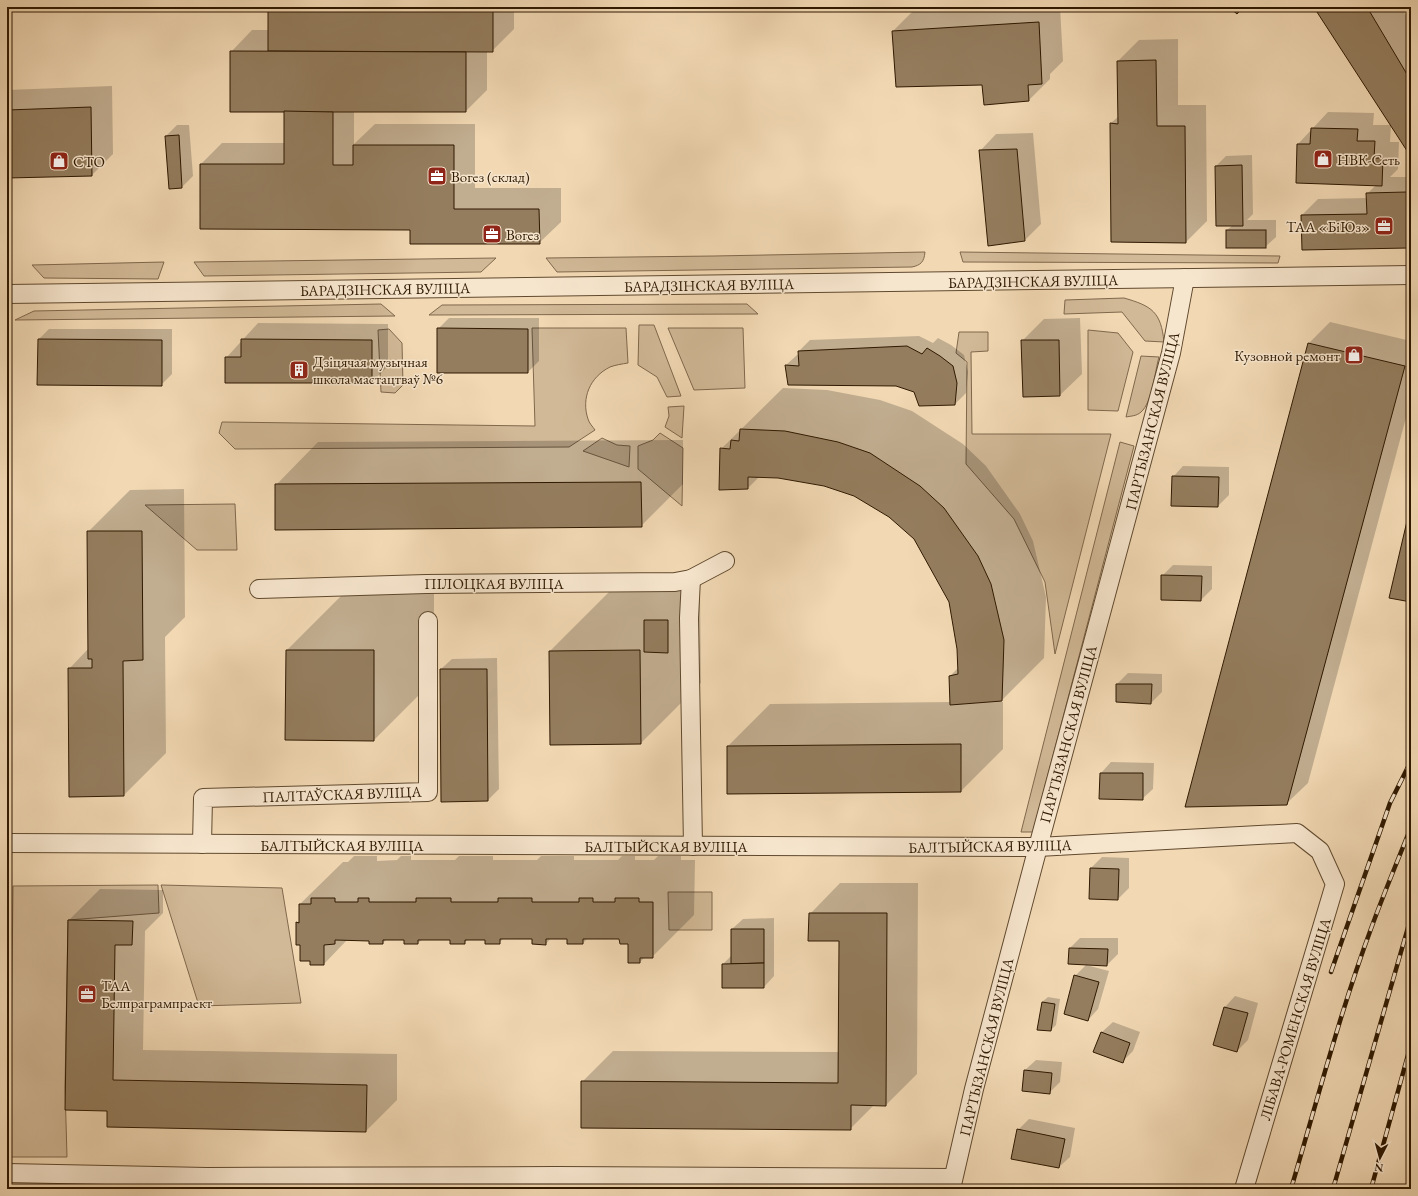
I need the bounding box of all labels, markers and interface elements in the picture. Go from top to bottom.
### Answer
shop icon: НВК-Сеть [1312,148,1334,170]
shop icon: СТО [48,150,70,172]
place label: НВК-Сеть [1337,150,1400,169]
place label: СТО [73,152,105,171]
office icon: Вогез (склад) [426,165,448,187]
place label: Вогез (склад) [451,167,530,186]
office icon: ТАА «БіЮз» [1373,215,1395,237]
place label: ТАА «БіЮз» [1286,217,1370,236]
office icon: Вогез [481,223,503,245]
place label: Вогез [506,225,539,244]
street label: БАРАДЗІНСКАЯ ВУЛІЦА [948,270,1119,292]
street label: БАРАДЗІНСКАЯ ВУЛІЦА [624,274,795,296]
street label: БАРАДЗІНСКАЯ ВУЛІЦА [300,278,471,300]
street label: ПАРТЫЗАНСКАЯ ВУЛІЦА [1121,329,1184,512]
shop icon: Кузовной ремонт [1343,344,1365,366]
place label: Кузовной ремонт [1234,346,1340,365]
place label: Дзіцячая музычная школа мастацтваў №6 [313,352,443,388]
building icon: Дзіцячая музычная школа мастацтваў №6 [288,359,310,381]
street label: ПІЛОЦКАЯ ВУЛІЦА [424,574,564,593]
street label: ПАРТЫЗАНСКАЯ ВУЛІЦА [1035,642,1101,825]
street label: ПАЛТАЎСКАЯ ВУЛІЦА [262,782,423,806]
street label: БАЛТЫЙСКАЯ ВУЛІЦА [908,835,1073,857]
street label: БАЛТЫЙСКАЯ ВУЛІЦА [260,836,424,855]
street label: БАЛТЫЙСКАЯ ВУЛІЦА [584,837,748,856]
street label: ЛІБАВА-РОМЕНСКАЯ ВУЛІЦА [1255,915,1335,1122]
street label: ПАРТЫЗАНСКАЯ ВУЛІЦА [955,955,1018,1138]
place label: ТАА Белпрагрампраект [101,976,212,1012]
office icon: ТАА Белпрагрампраект [76,983,98,1005]
north arrow [1360,1138,1400,1178]
text: N [1374,1161,1384,1175]

